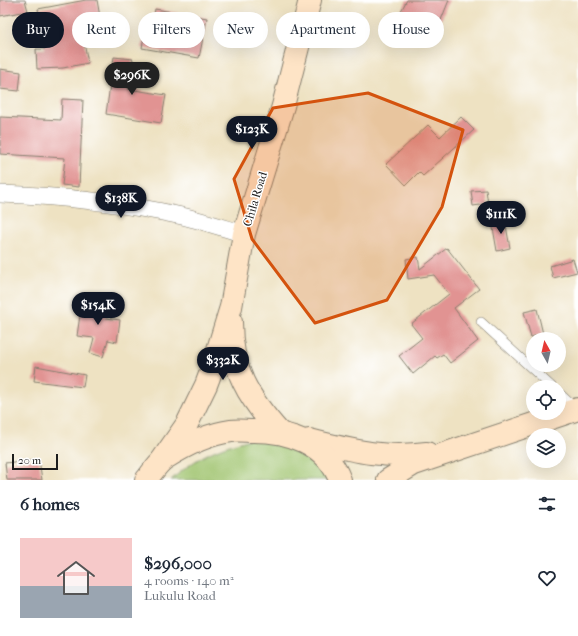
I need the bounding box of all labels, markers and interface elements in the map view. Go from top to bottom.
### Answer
chip: Buy [12,12,64,48]
chip: Rent [72,12,130,48]
chip: Filters [138,12,205,48]
chip: New [213,12,268,48]
chip: Apartment [276,12,370,48]
chip: House [378,12,444,48]
pin: $296K [104,62,160,96]
text: $296K [113,67,151,82]
pin: $123K [224,116,280,150]
text: $123K [235,121,269,136]
street label: Chila Road [240,169,270,228]
pin: $138K [93,185,149,219]
text: $138K [104,190,138,205]
pin: $111K [473,201,529,235]
text: $111K [486,206,516,221]
pin: $154K [70,292,126,326]
text: $154K [81,297,115,312]
north arrow [526,332,566,372]
map controls [526,332,566,468]
pin: $332K [195,347,251,381]
text: $332K [206,352,240,367]
button: locate [526,380,566,420]
button: layers [526,428,566,468]
scale bar [12,452,58,471]
text: 20 m [18,454,41,467]
icon: filters [536,493,558,515]
text: 6 homes [20,494,80,514]
text: $296,000 [144,553,212,573]
icon: home [52,554,100,602]
icon: heart [536,567,558,589]
text: 4 rooms · 140 m² [144,573,234,588]
text: Lukulu Road [144,588,216,603]

